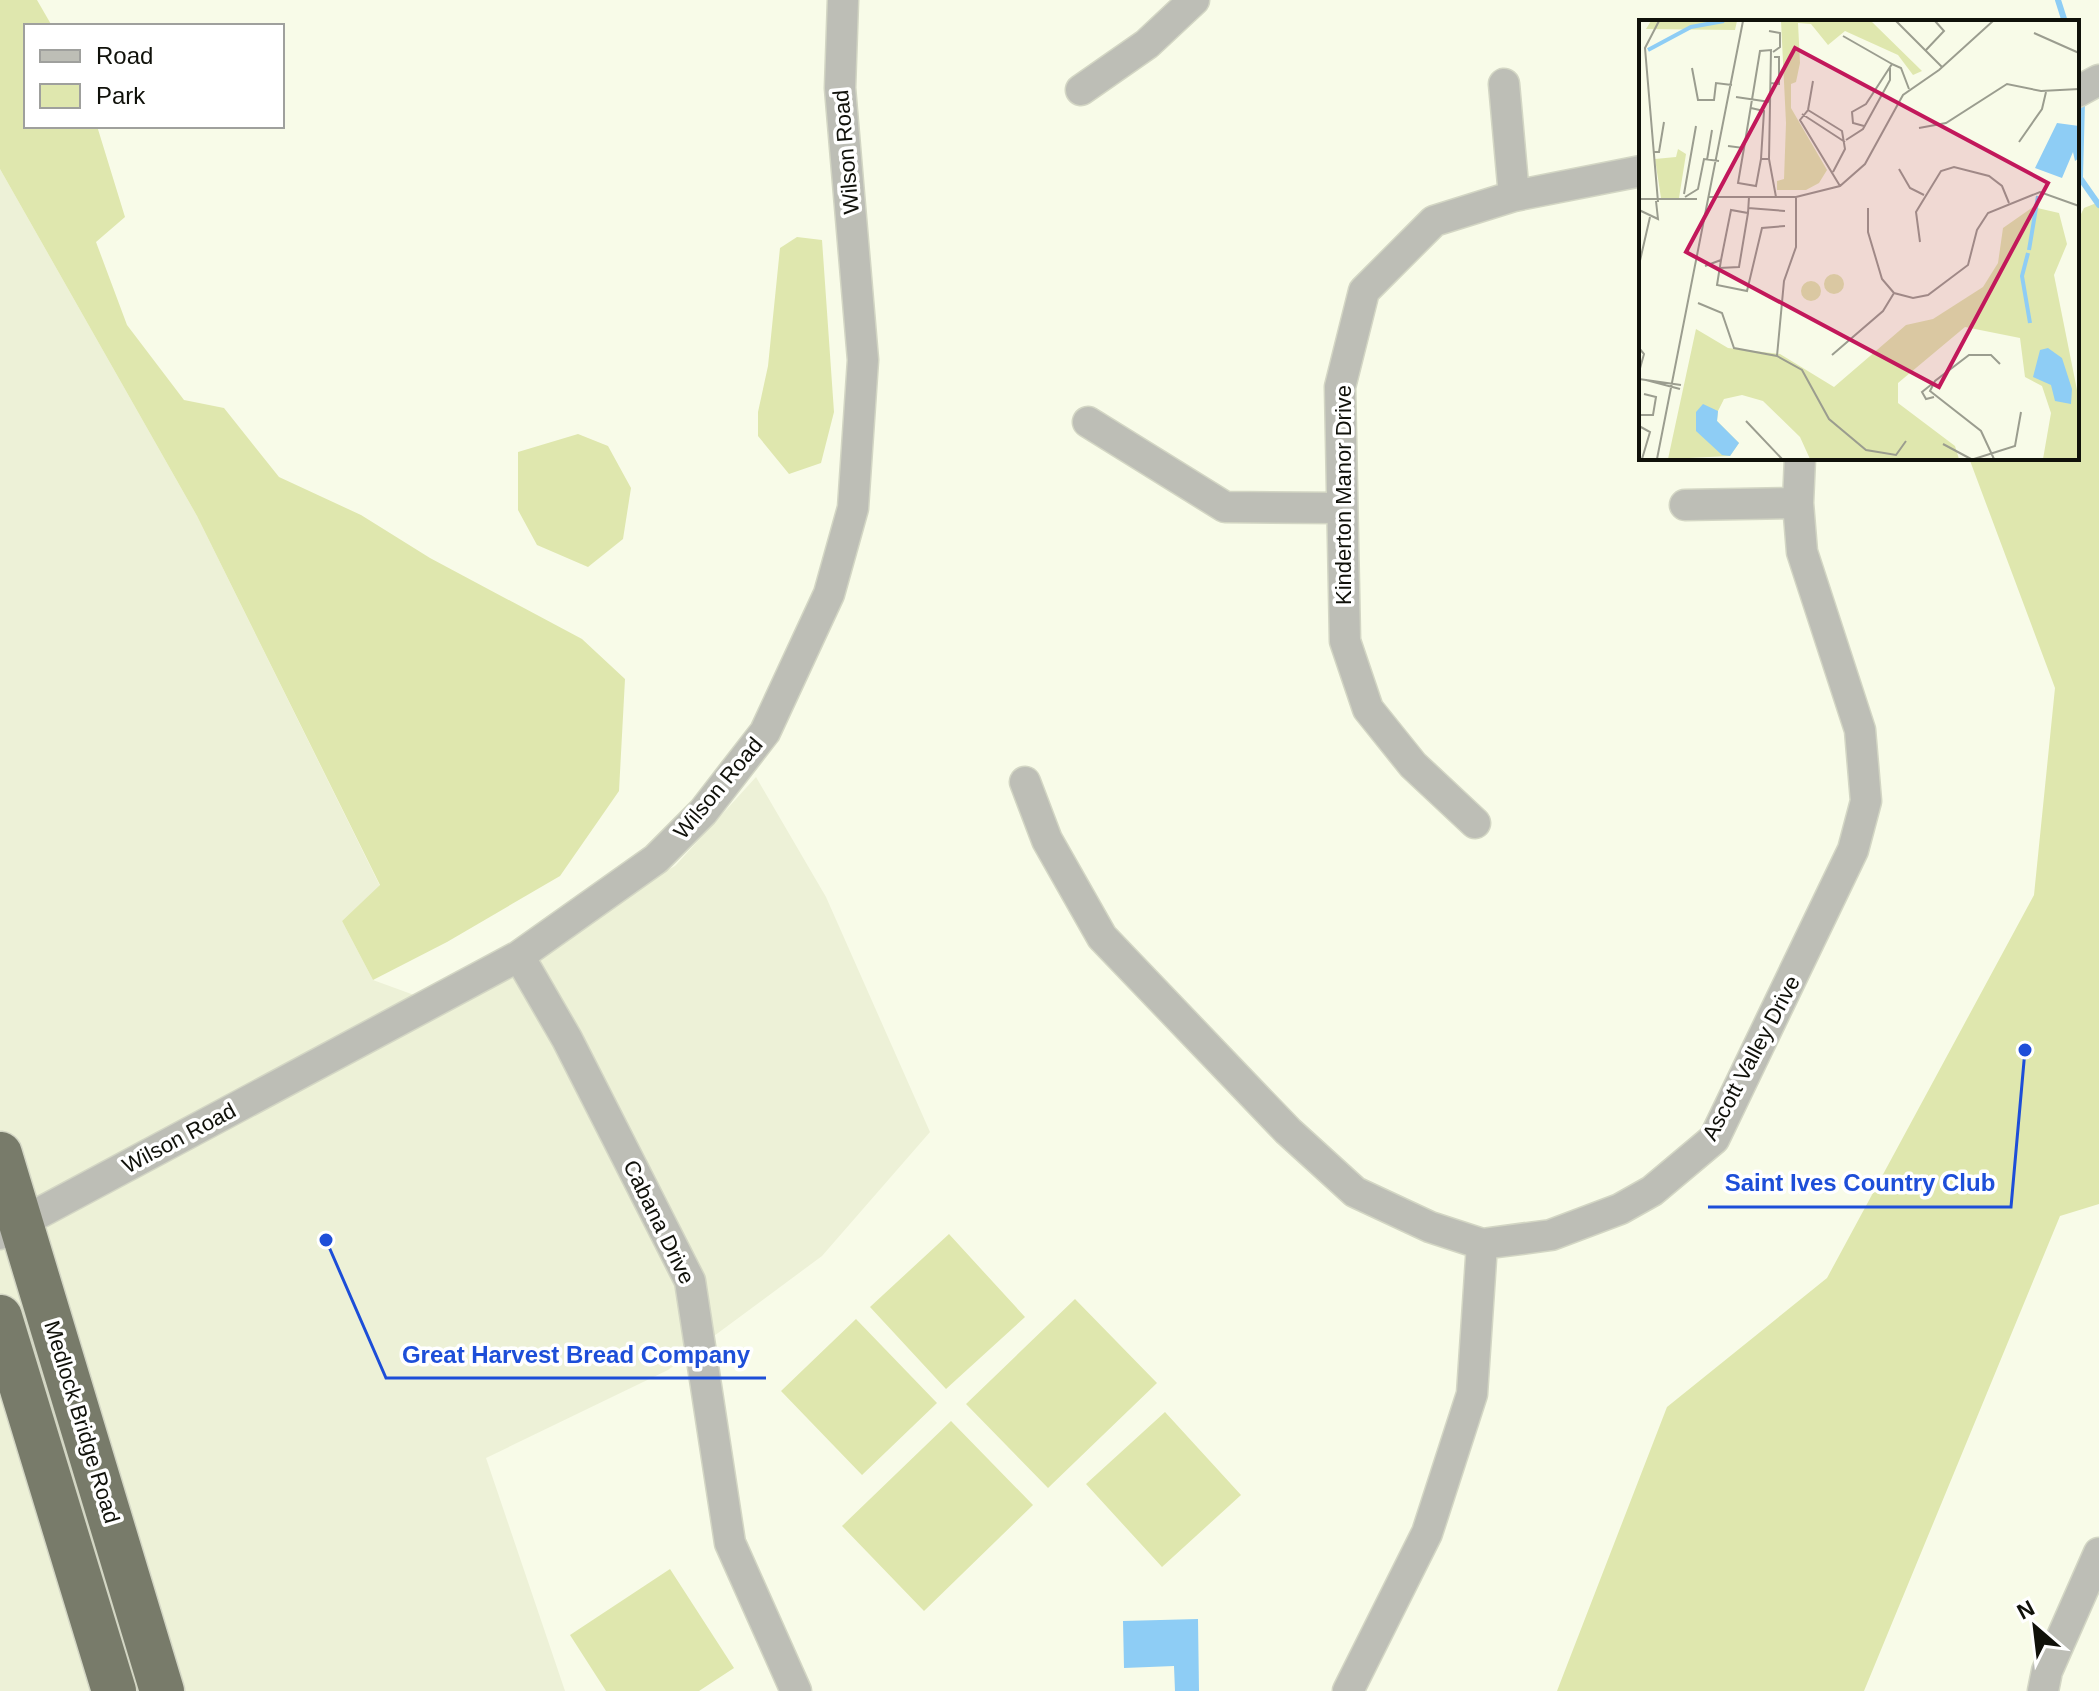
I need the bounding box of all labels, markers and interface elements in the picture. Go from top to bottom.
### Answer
inset map [1639,20,2079,460]
legend [24,24,284,128]
text: Road [96,42,153,69]
text: Park [96,82,146,109]
street label: Wilson Road [828,89,864,215]
street label: Kinderton Manor Drive [1331,385,1356,605]
street label: Wilson Road [668,732,768,844]
street label: Ascott Valley Drive [1697,971,1805,1145]
street label: Wilson Road [118,1098,240,1178]
street label: Cabana Drive [618,1156,700,1288]
callout: Saint Ives Country Club [1708,1159,2011,1207]
text: Saint Ives Country Club [1725,1169,1995,1196]
street label: Medlock Bridge Road [39,1318,125,1526]
callout: Great Harvest Bread Company [386,1330,766,1378]
text: Great Harvest Bread Company [402,1341,751,1368]
north arrow [1995,1587,2075,1667]
text: N [2013,1595,2039,1625]

